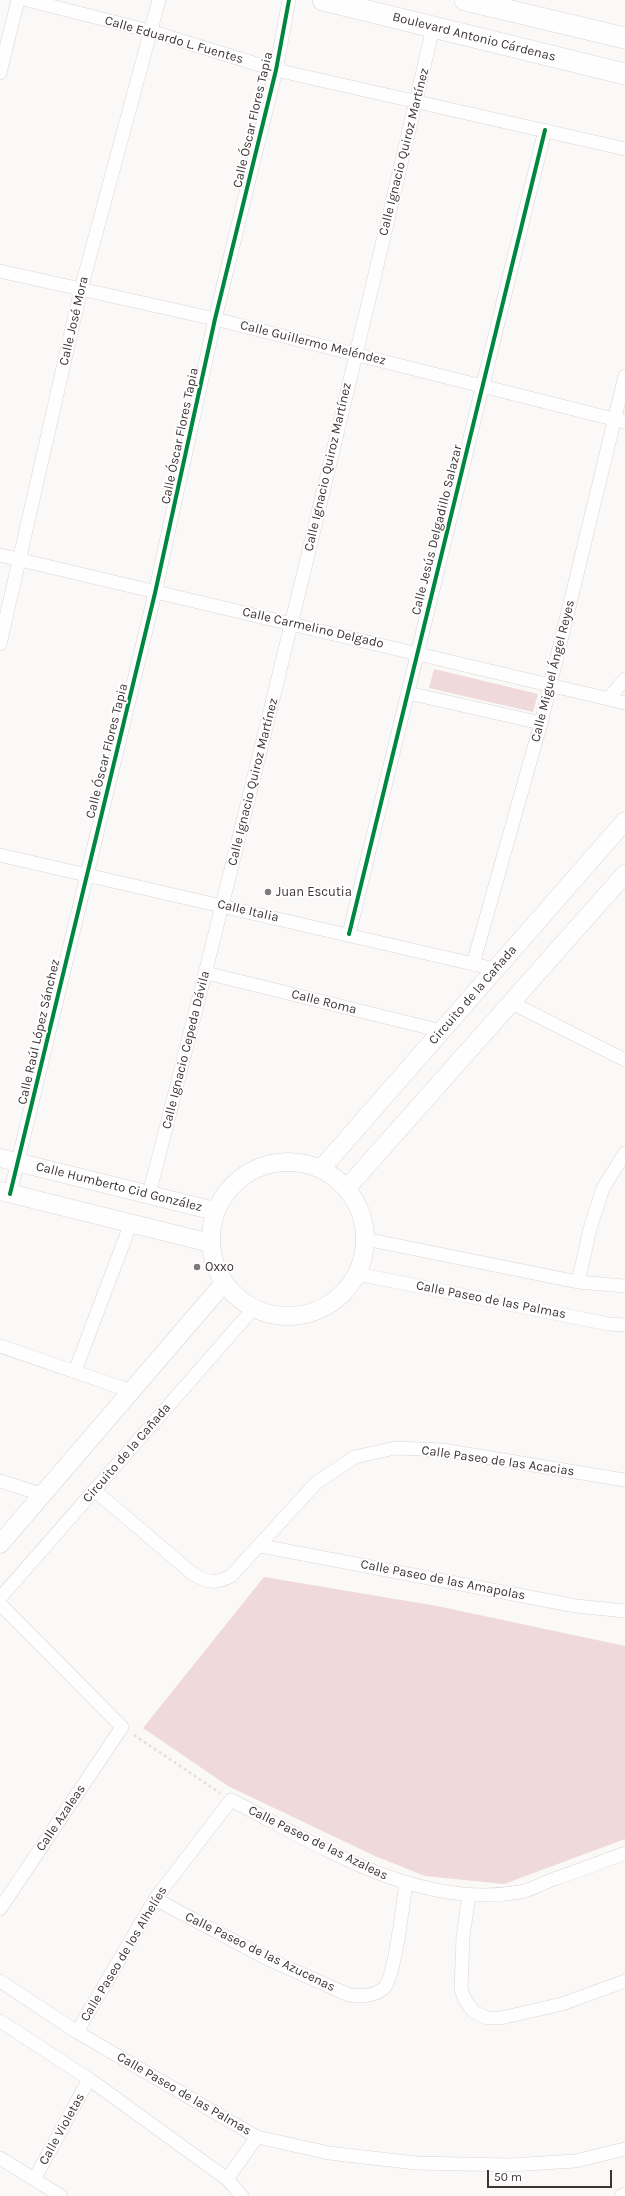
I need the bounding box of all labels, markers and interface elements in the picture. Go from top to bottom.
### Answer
street label: Boulevard Antonio Cárdenas [391,9,557,65]
street label: Calle Eduardo L. Fuentes [103,13,245,67]
street label: Calle Óscar Flores Tapia [230,51,276,189]
street label: Calle Ignacio Quiroz Martínez [376,66,432,238]
street label: Calle José Mora [56,275,92,367]
street label: Calle Guillermo Meléndez [238,317,388,369]
street label: Calle Óscar Flores Tapia [158,366,202,506]
street label: Calle Ignacio Quiroz Martínez [301,381,355,553]
street label: Calle Jesús Delgadillo Salazar [408,443,466,617]
street label: Calle Miguel Ángel Reyes [528,598,578,744]
street label: Calle Carmelino Delgado [241,604,385,652]
street label: Calle Óscar Flores Tapia [83,682,131,820]
street label: Calle Ignacio Quiroz Martínez [225,696,281,868]
place label: Juan Escutia [276,884,352,900]
marker: Juan Escutia [263,887,273,897]
street label: Calle Italia [216,896,280,926]
street label: Circuito de la Cañada [426,942,520,1048]
street label: Calle Raúl López Sánchez [15,958,63,1106]
street label: Calle Ignacio Cepeda Dávila [159,969,213,1131]
street label: Calle Roma [290,986,358,1018]
street label: Calle Humberto Cid González [34,1159,204,1215]
place label: Oxxo [205,1259,234,1275]
marker: Oxxo [192,1262,202,1272]
street label: Calle Paseo de las Palmas [415,1278,567,1322]
street label: Circuito de la Cañada [80,1400,174,1506]
street label: Calle Paseo de las Acacias [421,1443,575,1479]
street label: Calle Paseo de las Amapolas [359,1556,527,1604]
street label: Calle Azaleas [33,1782,89,1854]
street label: Calle Paseo de las Azaleas [246,1802,390,1884]
street label: Calle Paseo de los Alhelíes [77,1884,171,2024]
street label: Calle Paseo de las Azucenas [182,1909,338,1995]
street label: Calle Paseo de las Palmas [114,2049,254,2139]
street label: Calle Violetas [36,2090,88,2168]
scale bar [489,2162,614,2188]
text: 50 m [494,2170,522,2184]

